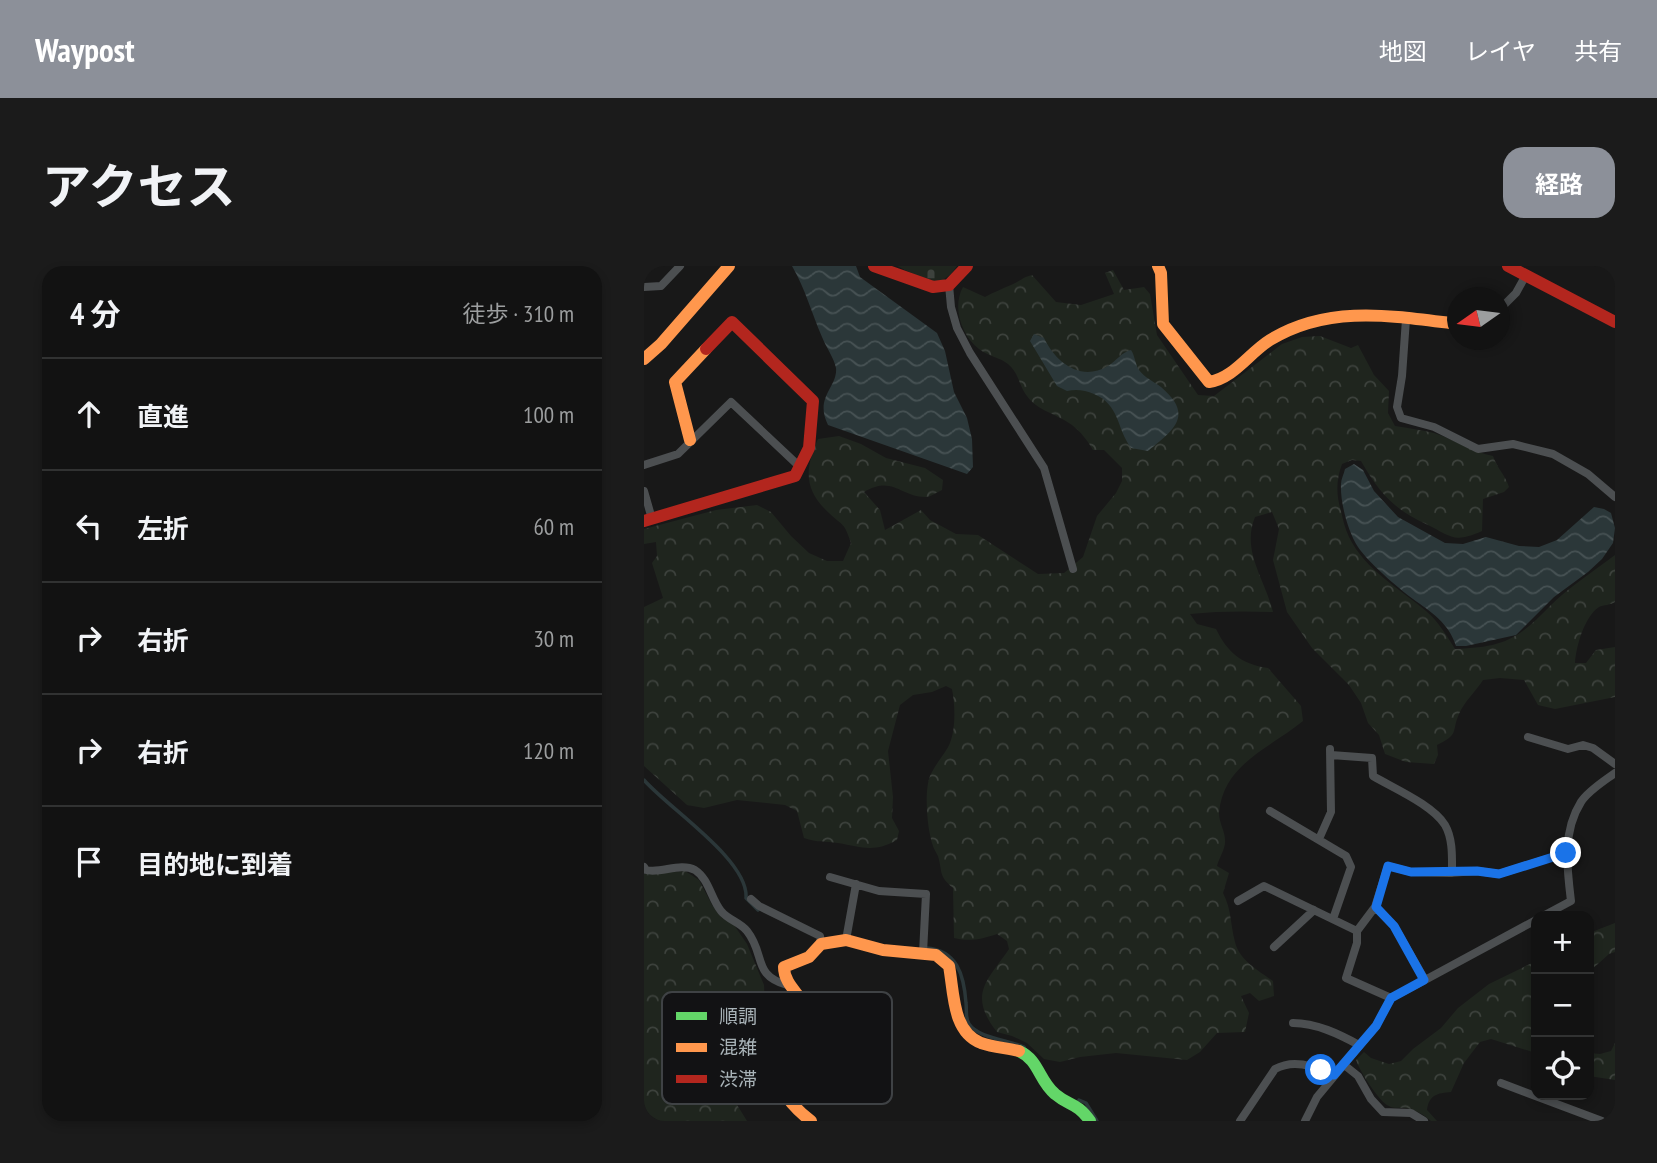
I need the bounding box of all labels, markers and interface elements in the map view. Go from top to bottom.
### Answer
text: Waypost [35,28,135,71]
text: 地図 [1379,36,1427,67]
text: レイヤ [1465,36,1536,67]
text: 共有 [1574,36,1622,67]
button: 経路 [1503,147,1615,218]
text: アクセス [42,154,236,218]
north arrow [1447,287,1510,350]
text: 4 分 [70,294,121,333]
text: 徒歩 · 310 m [462,299,574,328]
icon: ahead [70,395,108,433]
text: 直進 [137,400,189,433]
text: 100 m [523,400,574,429]
icon: left [70,507,108,545]
text: 左折 [137,512,189,545]
text: 60 m [533,512,574,541]
icon: right [70,619,108,657]
text: 右折 [137,624,189,657]
text: 30 m [533,624,574,653]
icon: right [70,731,108,769]
text: 右折 [137,736,189,769]
text: 120 m [523,736,574,765]
route end [1550,837,1581,868]
icon: arrive [70,843,108,881]
text: 目的地に到着 [137,848,293,881]
map controls [1531,911,1594,1100]
button: + [1531,911,1594,974]
button: − [1531,974,1594,1037]
legend [662,992,892,1104]
text: 順調 [719,1004,757,1028]
text: 混雑 [719,1035,757,1059]
button: locate [1531,1037,1594,1100]
route start [1305,1054,1336,1085]
text: 渋滞 [719,1067,757,1091]

